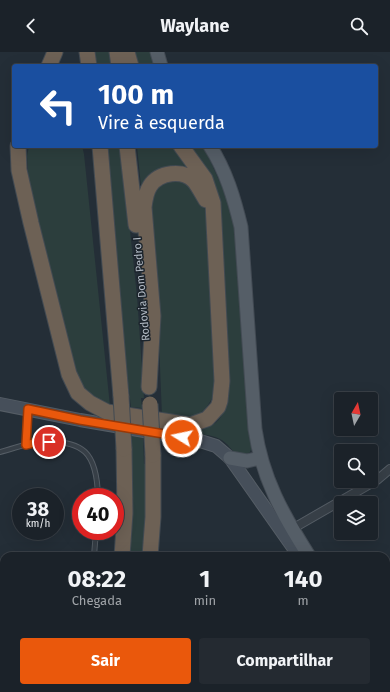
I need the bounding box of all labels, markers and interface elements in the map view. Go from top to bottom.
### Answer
icon: back [20,15,42,37]
text: Waylane [160,15,230,37]
icon: search [348,15,370,37]
text: 100 m [98,78,174,111]
icon: left [32,80,84,132]
text: Vire à esquerda [98,112,225,134]
street label: Rodovia Dom Pedro I [130,236,153,341]
north arrow [334,392,378,436]
map controls [334,392,378,540]
position arrow [161,416,203,458]
pin [32,425,66,459]
icon: arrive [38,431,60,453]
button: search [334,444,378,488]
speed limit sign: 40 [72,488,124,540]
button: layers [334,496,378,540]
text: 38 [27,497,49,521]
text: km/h [26,518,50,530]
text: 08:22 [68,565,126,593]
text: 1 [199,565,210,593]
text: 140 [284,565,322,593]
text: Chegada [72,593,122,608]
text: min [194,593,216,608]
text: m [297,593,309,608]
button: Sair [20,638,191,684]
button: Compartilhar [199,638,370,684]

